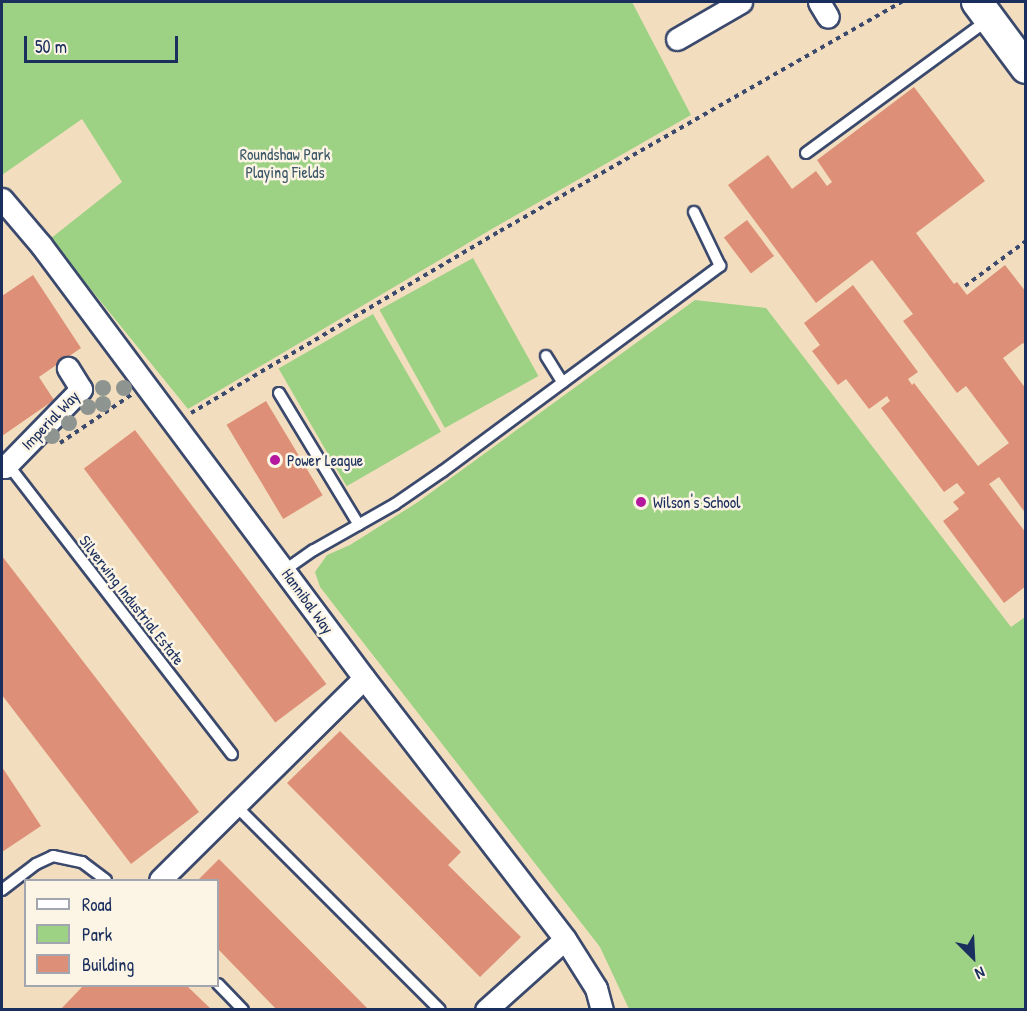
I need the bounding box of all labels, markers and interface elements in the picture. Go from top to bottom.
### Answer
scale bar [27,24,182,62]
text: 50 m [35,34,67,59]
park label: Roundshaw Park Playing Fields [240,144,330,182]
street label: Imperial Way [17,386,83,454]
place label: Power League [287,450,363,470]
marker: Power League [268,453,282,467]
place label: Wilson's School [653,492,740,512]
marker: Wilson's School [634,495,648,509]
street label: Silverwing Industrial Estate [75,531,189,669]
street label: Hannibal Way [278,565,338,637]
legend [24,879,219,987]
text: Road [82,892,112,917]
text: Park [82,922,112,947]
north arrow [943,927,1003,987]
text: Building [82,952,134,977]
text: N [972,962,989,985]

